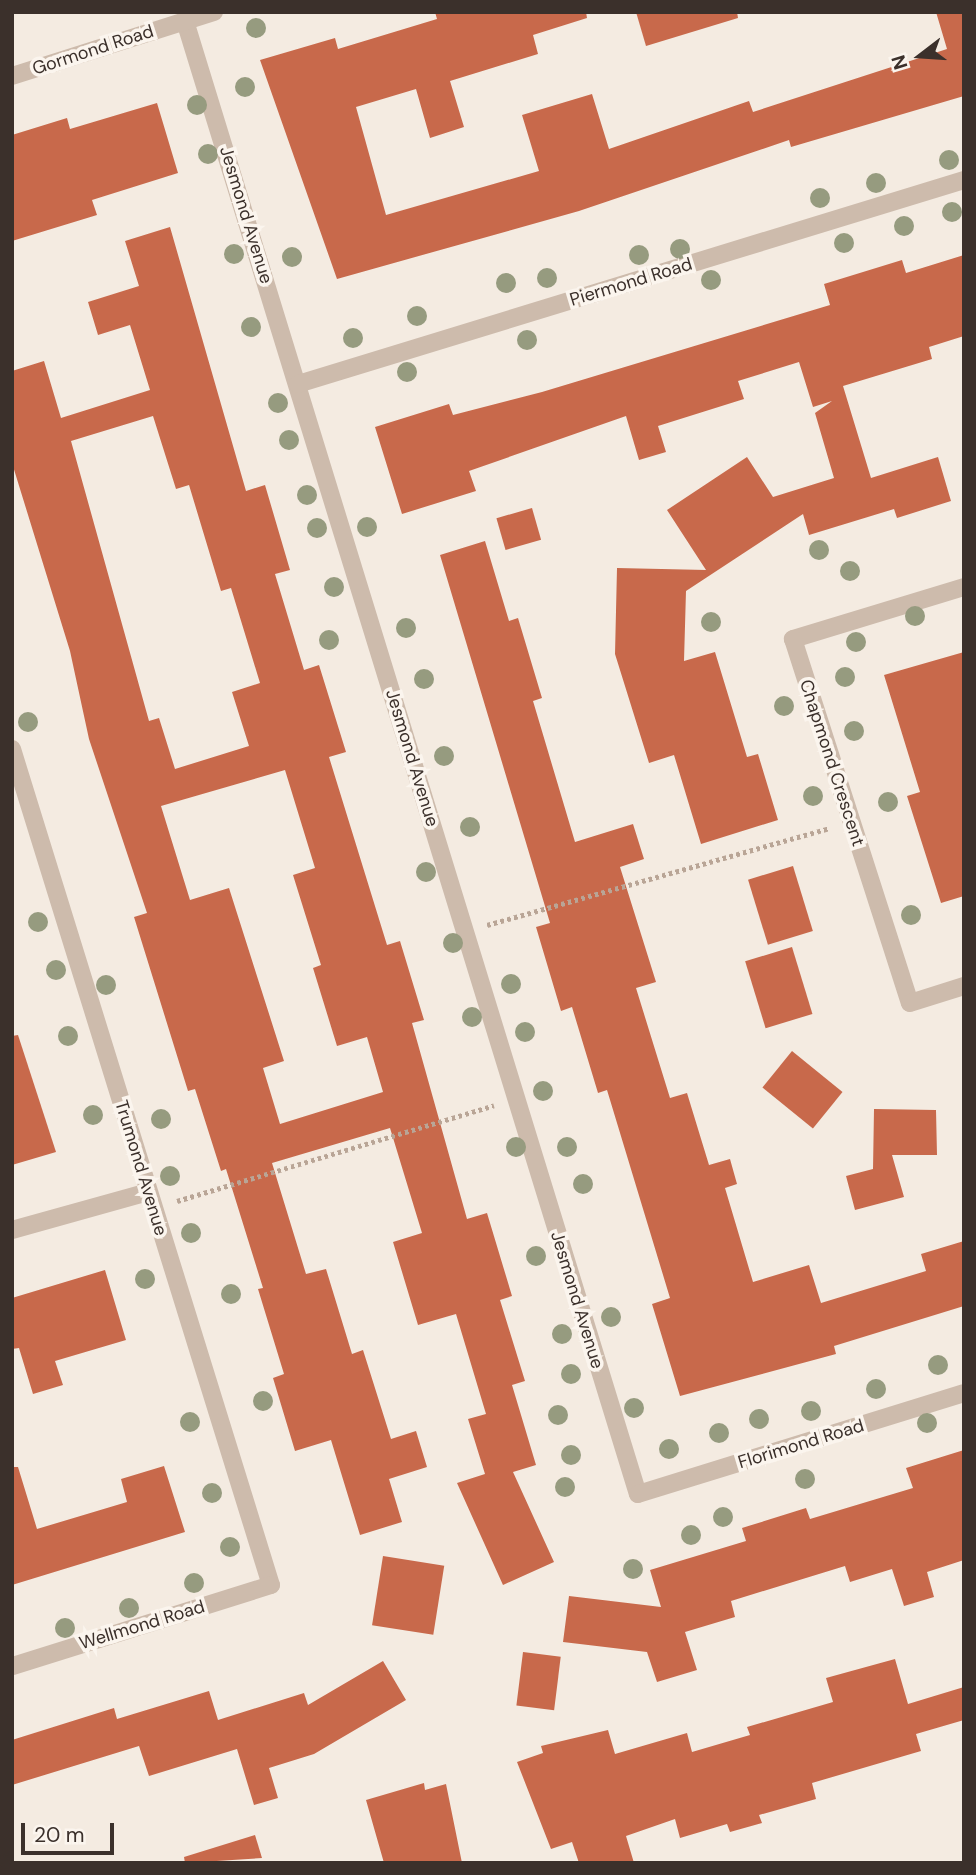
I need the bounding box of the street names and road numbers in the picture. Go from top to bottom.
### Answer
street label: Gormond Road [30,20,156,80]
street label: Jesmond Avenue [215,144,277,286]
street label: Piermond Road [567,253,695,311]
street label: Chapmond Crescent [795,677,869,849]
street label: Jesmond Avenue [381,687,443,829]
street label: Trumond Avenue [110,1098,172,1238]
street label: Jesmond Avenue [546,1229,608,1371]
street label: Florimond Road [736,1415,866,1473]
street label: Wellmond Road [77,1596,207,1654]

